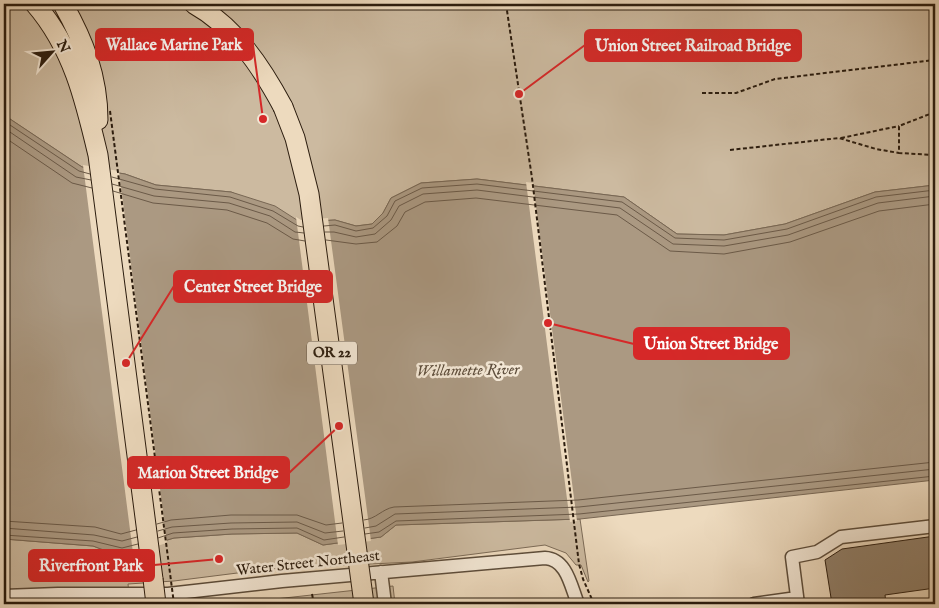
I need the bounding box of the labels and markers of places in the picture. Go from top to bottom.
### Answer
callout: Wallace Marine Park [96,29,253,60]
callout: Union Street Railroad Bridge [585,30,801,61]
callout: Center Street Bridge [174,271,332,302]
callout: Union Street Bridge [634,328,789,359]
callout: Marion Street Bridge [128,457,289,488]
callout: Riverfront Park [29,550,154,581]

